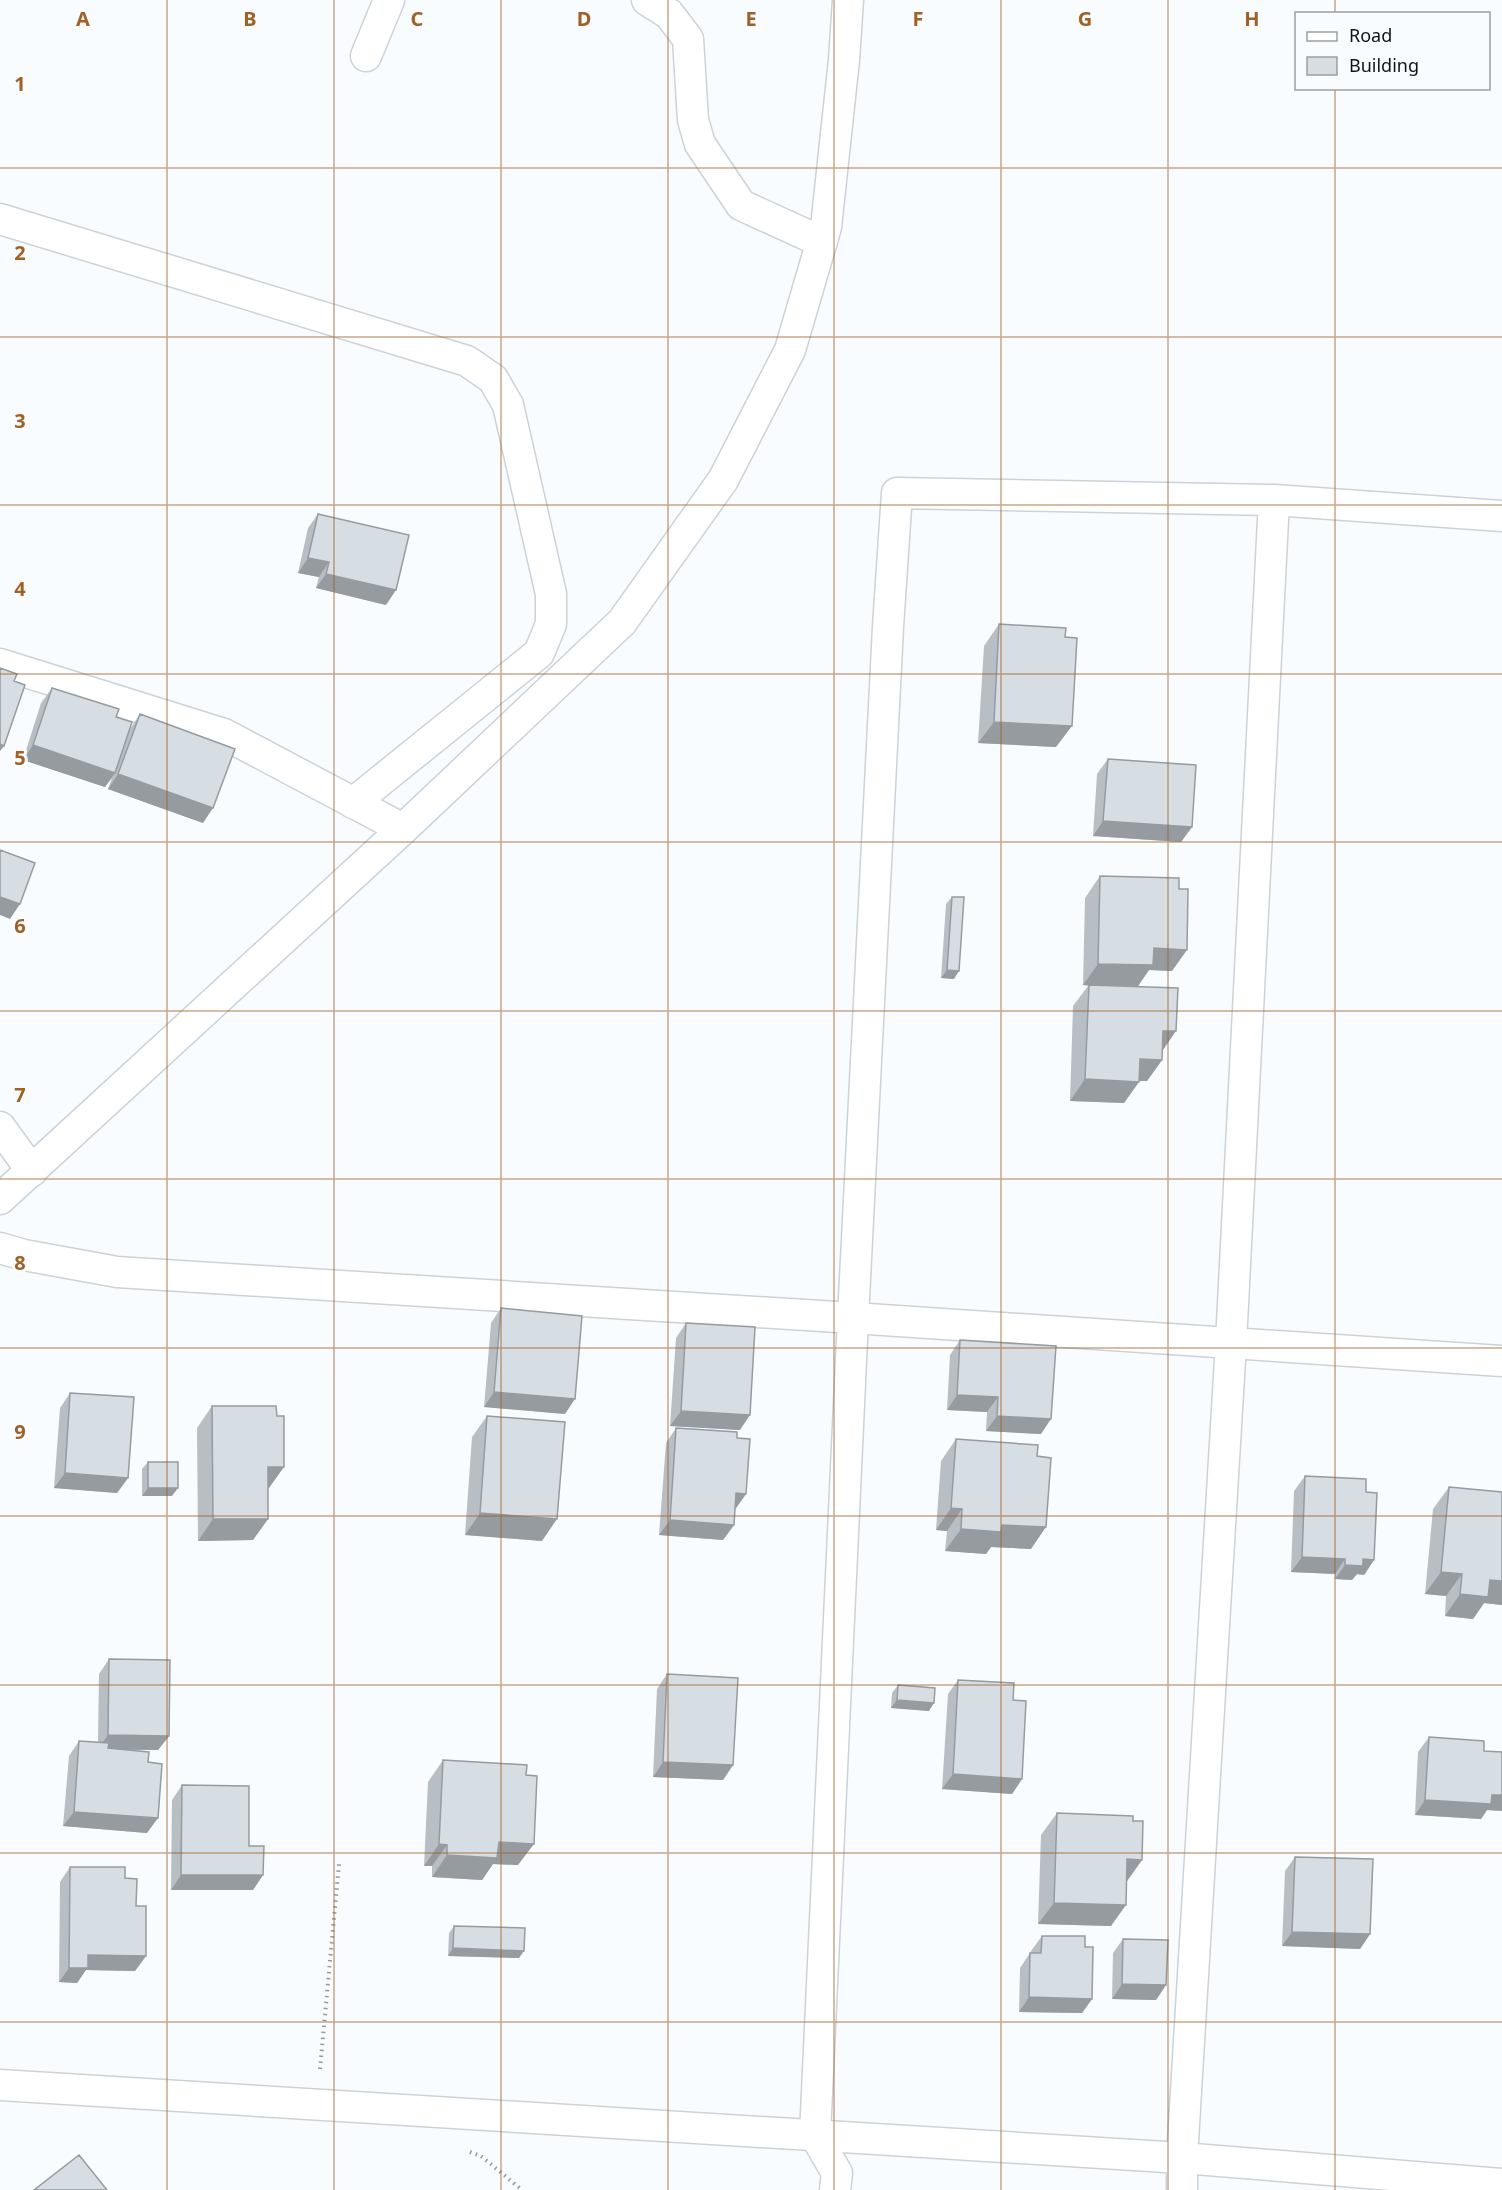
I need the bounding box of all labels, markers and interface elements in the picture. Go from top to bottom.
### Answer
text: A [76,5,90,32]
text: B [243,5,257,32]
text: C [411,5,424,32]
text: D [577,5,591,32]
text: E [745,5,757,32]
text: F [913,5,923,32]
text: G [1078,5,1092,32]
text: H [1244,5,1260,32]
legend [1295,12,1490,90]
text: Road [1349,23,1392,47]
text: Building [1349,53,1419,77]
text: 1 [14,70,26,97]
text: 2 [14,239,26,266]
text: 3 [14,407,26,434]
text: 4 [14,575,26,602]
text: 5 [14,744,26,771]
text: 6 [14,912,26,939]
text: 7 [14,1081,26,1108]
text: 8 [14,1249,26,1276]
text: 9 [14,1418,26,1445]

